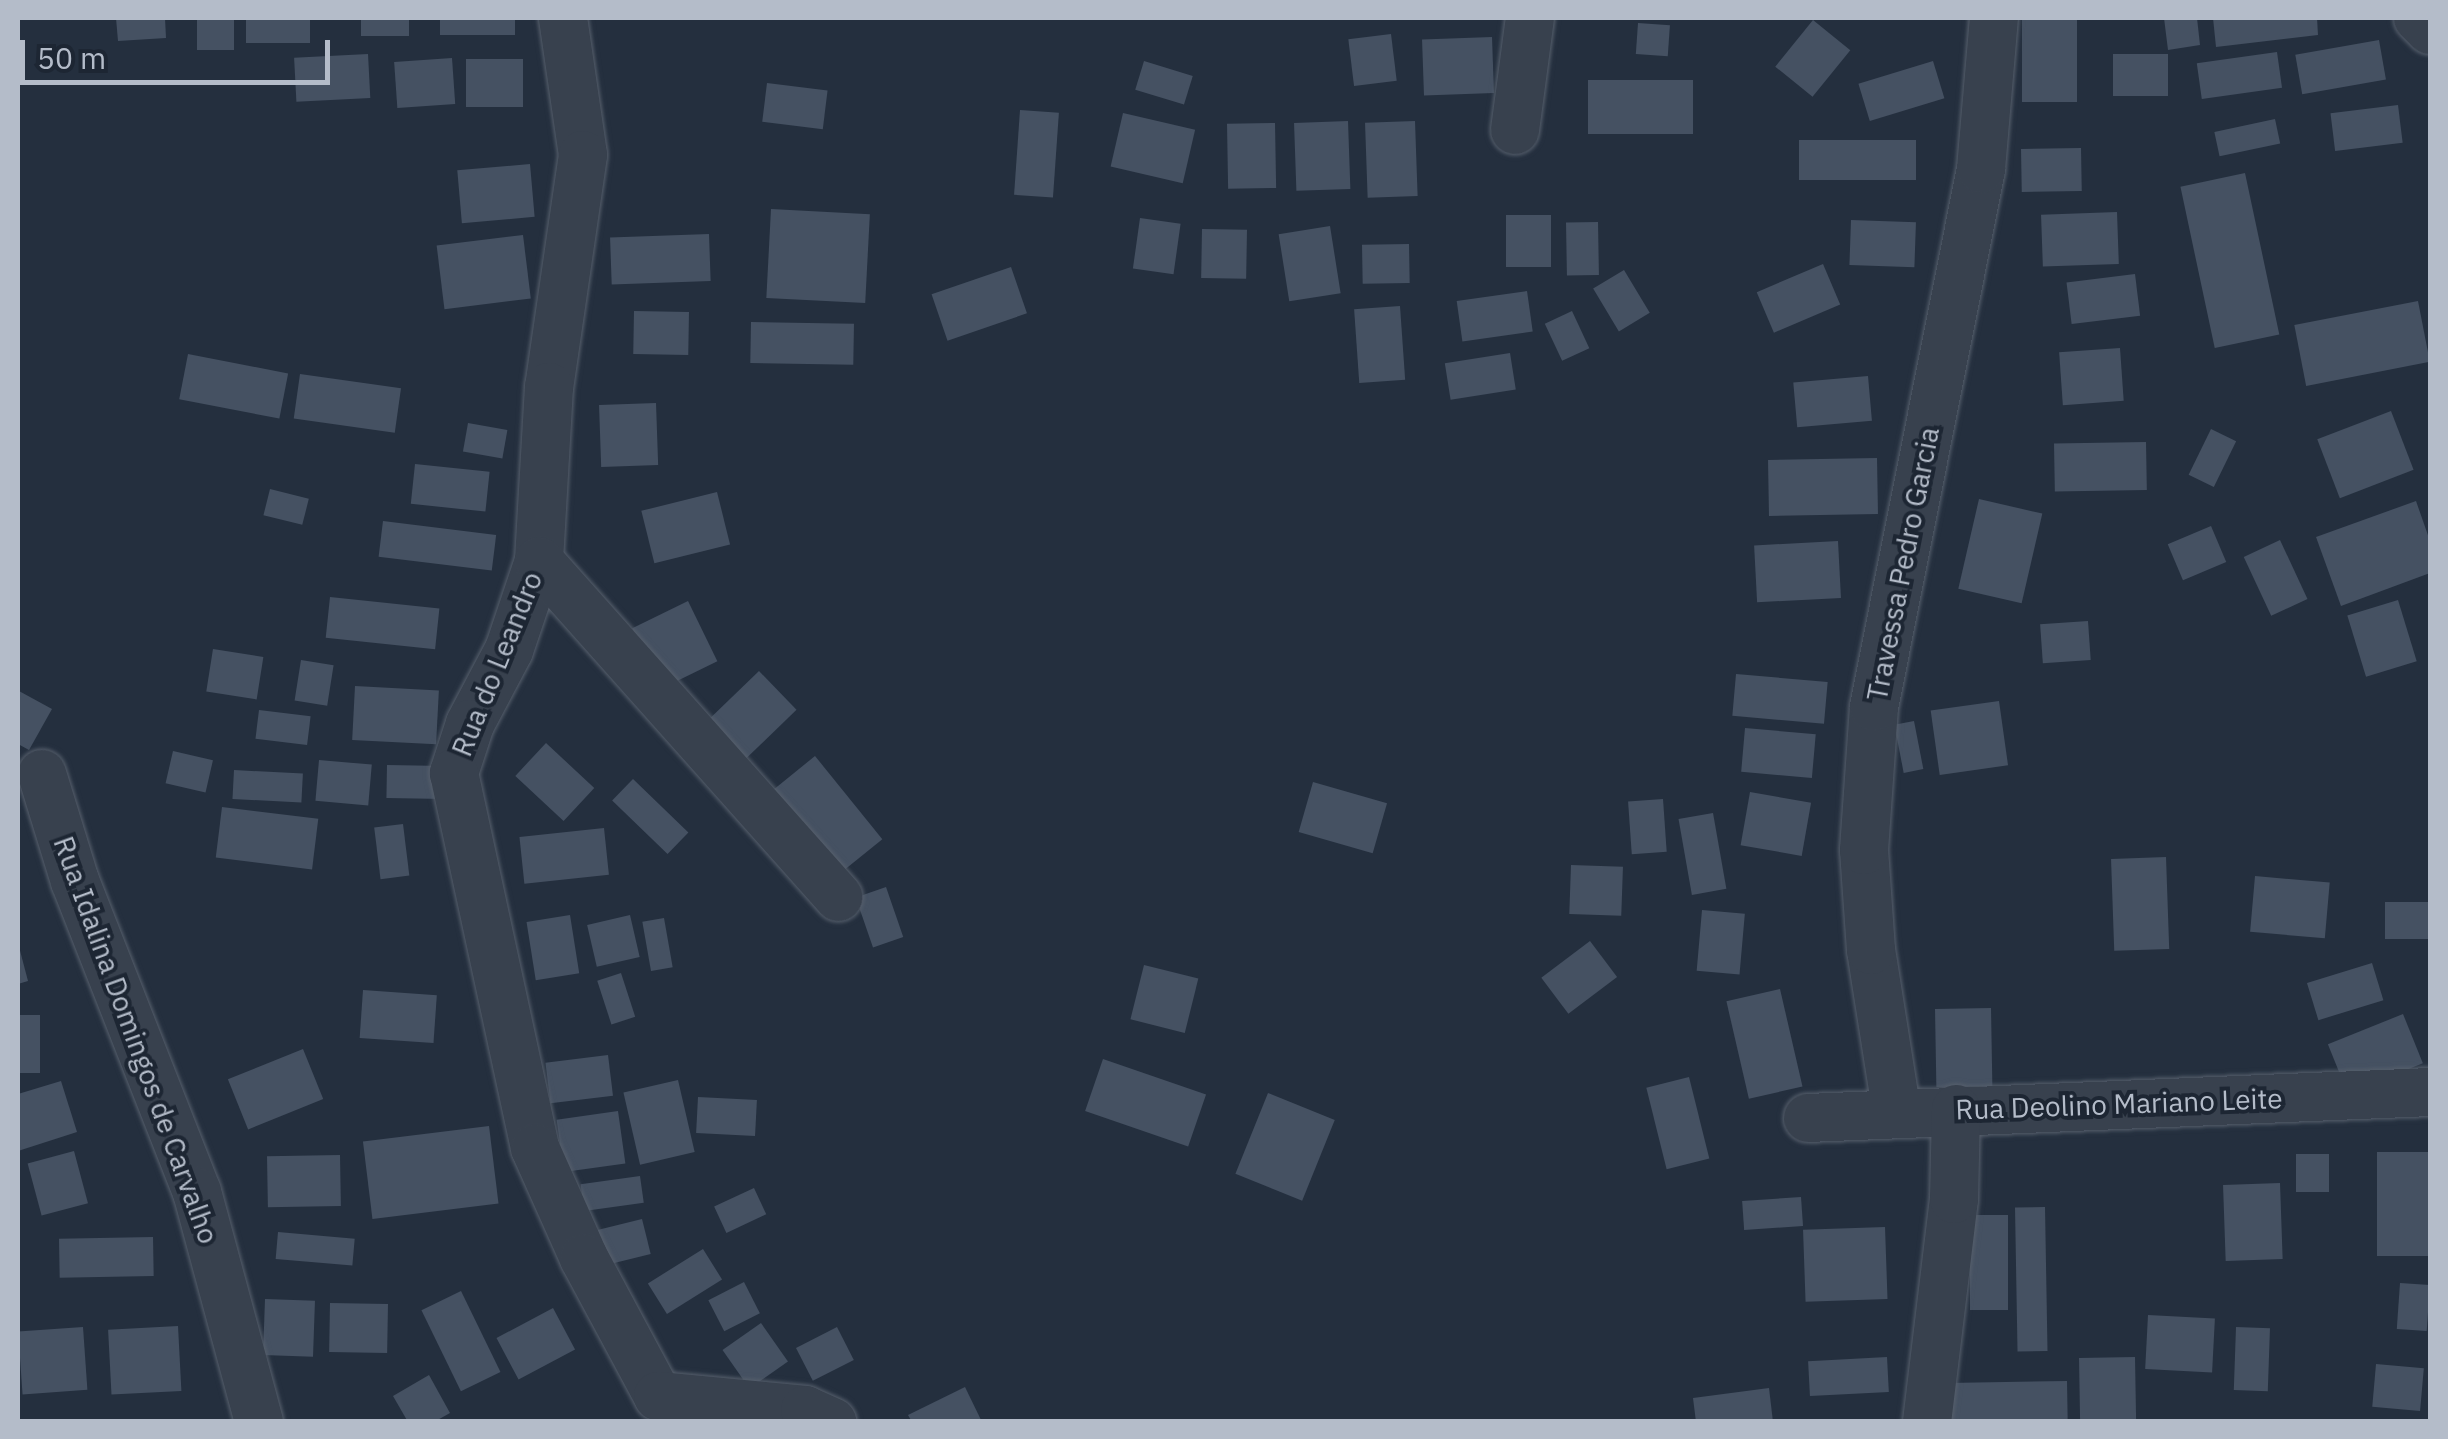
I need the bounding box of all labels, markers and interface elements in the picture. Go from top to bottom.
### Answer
scale bar [25,20,335,82]
text: 50 m [37,38,106,77]
street label: Travessa Pedro Garcia [1860,424,1946,704]
street label: Rua do Leandro [445,567,549,761]
street label: Rua Idalina Domingos de Carvalho [47,832,225,1248]
street label: Rua Deolino Mariano Leite [1955,1081,2283,1127]

